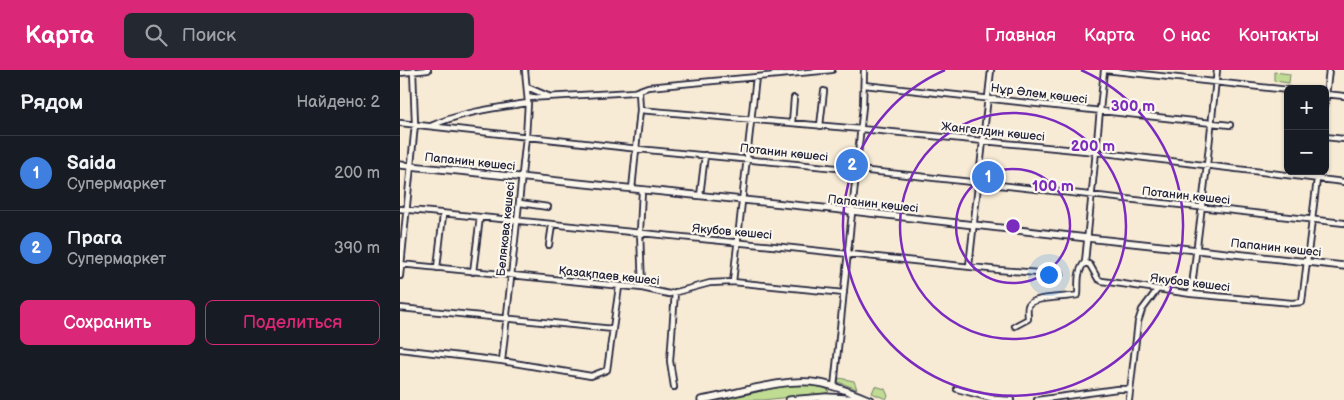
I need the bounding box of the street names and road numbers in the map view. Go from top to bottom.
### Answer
street label: Нұр Әлем көшесі [990,81,1088,107]
street label: Жангелдин көшесі [940,119,1046,145]
street label: Потанин көшесі [739,141,829,165]
street label: Папанин көшесі [424,150,516,174]
street label: Белякова көшесі [494,181,518,277]
street label: Потанин көшесі [1141,184,1231,208]
street label: Папанин көшесі [827,192,919,216]
street label: Якубов көшесі [691,221,773,243]
street label: Папанин көшесі [1230,236,1322,260]
street label: Қазақпаев көшесі [558,263,660,289]
street label: Якубов көшесі [1149,271,1231,295]

